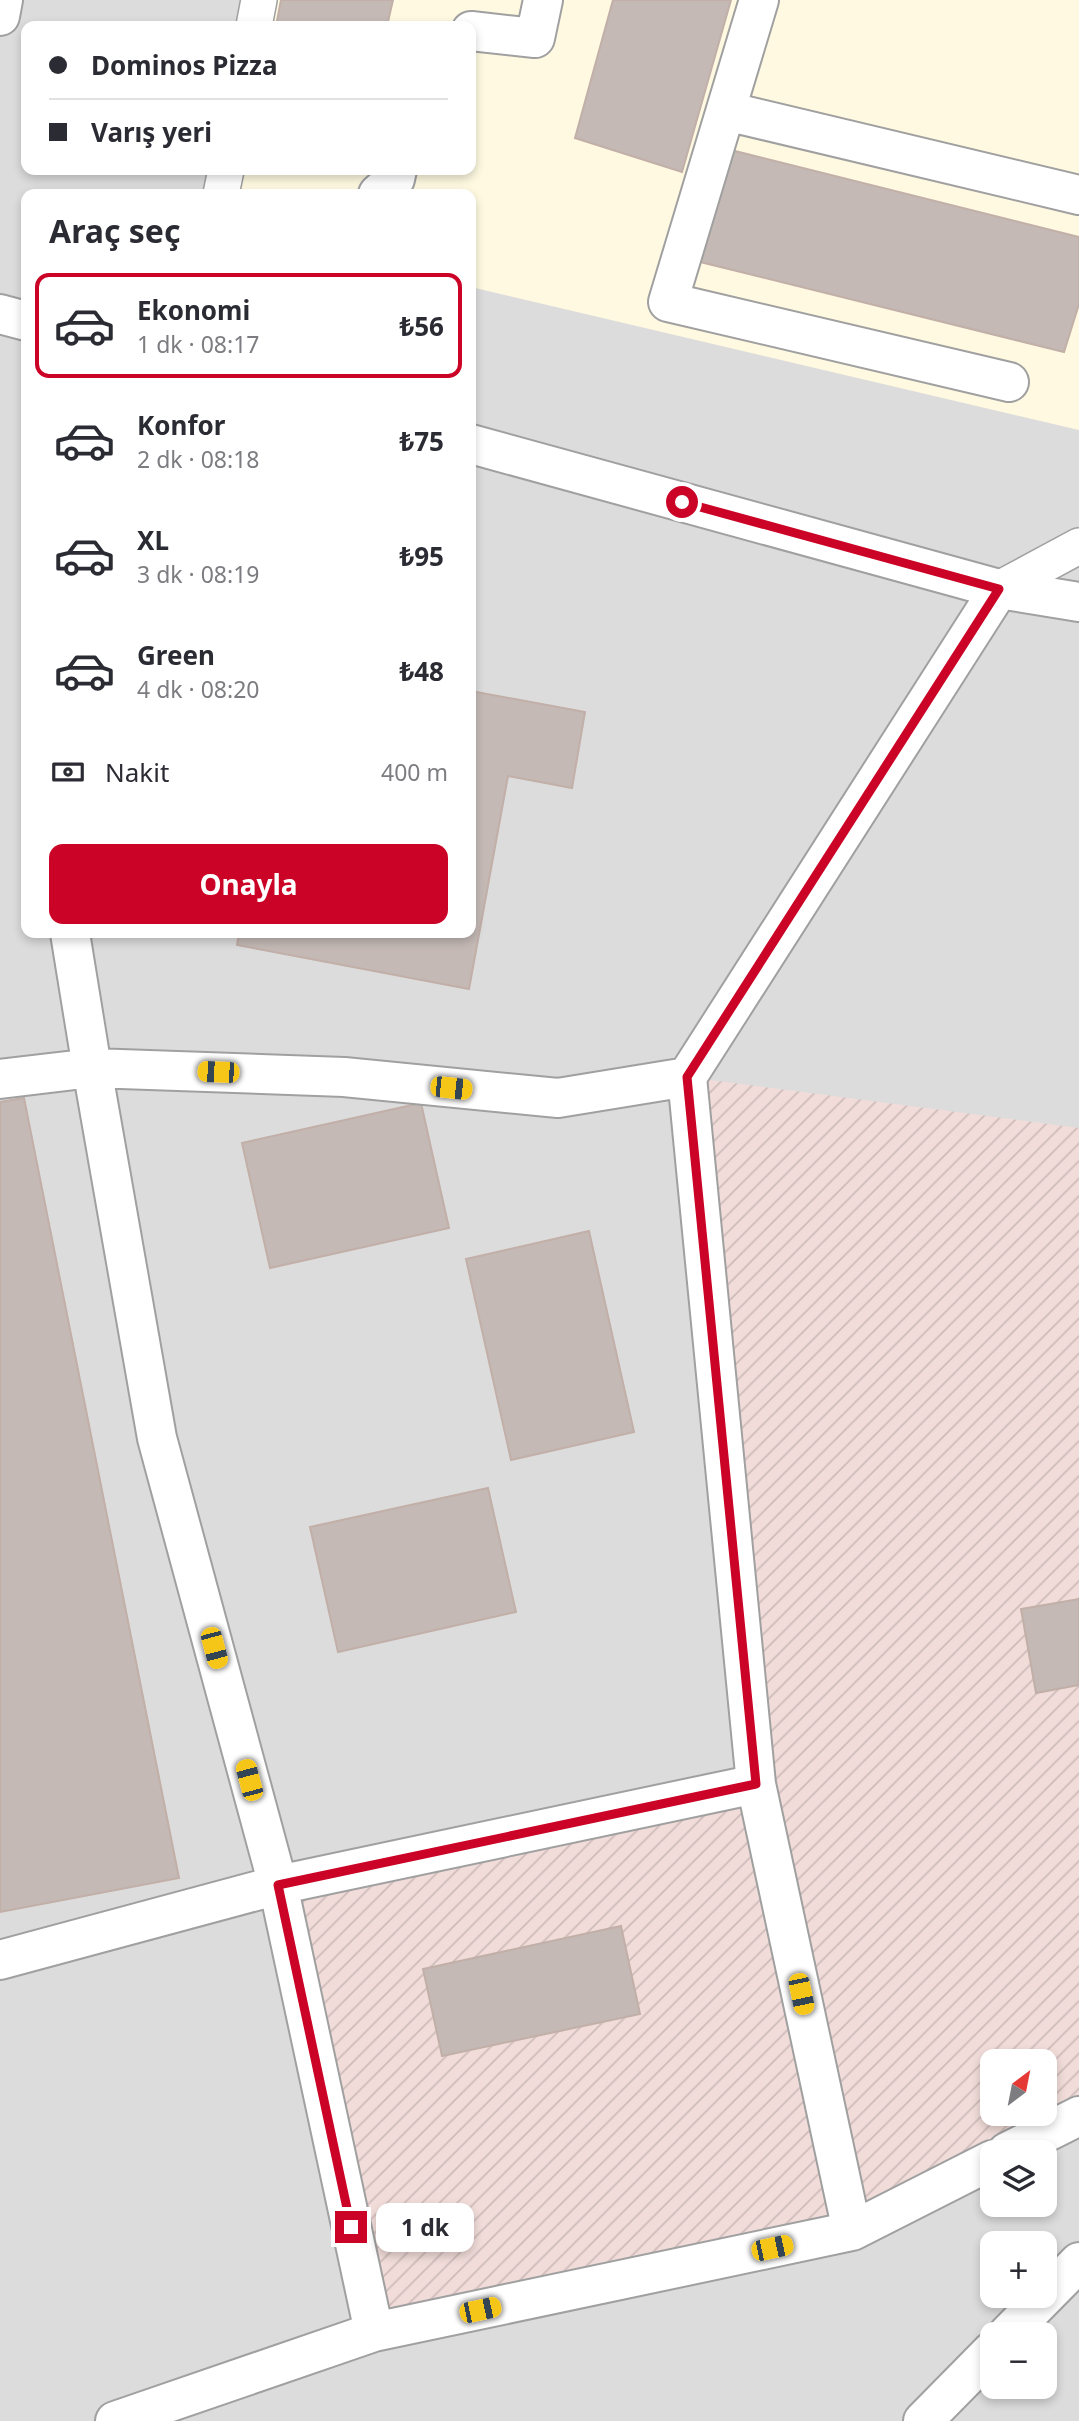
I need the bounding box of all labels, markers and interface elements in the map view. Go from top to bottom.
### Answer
text: Dominos Pizza [91,47,278,83]
text: Varış yeri [91,114,212,150]
text: Araç seç [49,209,181,252]
text: Ekonomi [137,292,250,328]
icon: car [53,294,116,357]
text: ₺56 [399,308,444,344]
text: 1 dk · 08:17 [137,328,259,360]
text: Konfor [137,407,225,443]
icon: car [53,409,116,472]
text: ₺75 [399,423,444,459]
text: 2 dk · 08:18 [137,443,259,475]
route start [666,486,698,518]
text: XL [137,522,169,558]
icon: car [53,524,116,587]
text: ₺95 [399,538,444,574]
text: 3 dk · 08:19 [137,558,259,590]
text: Green [137,637,215,673]
icon: car [53,639,116,702]
text: ₺48 [399,653,444,689]
text: 4 dk · 08:20 [137,673,259,705]
icon: cash [49,753,87,791]
text: Nakit [105,754,169,790]
text: 400 m [381,756,448,788]
button: Onayla [49,844,448,924]
car [197,1061,240,1083]
car [430,1075,473,1101]
car [199,1625,230,1671]
car [234,1757,265,1803]
car [787,1971,816,2017]
north arrow [980,2049,1057,2126]
map controls [980,2049,1057,2399]
button: layers [980,2140,1057,2217]
callout: 1 dk [376,2202,474,2252]
route end [335,2211,367,2243]
text: 1 dk [401,2211,449,2243]
button: + [980,2231,1057,2308]
car [750,2233,795,2263]
car [458,2295,503,2325]
button: − [980,2322,1057,2399]

